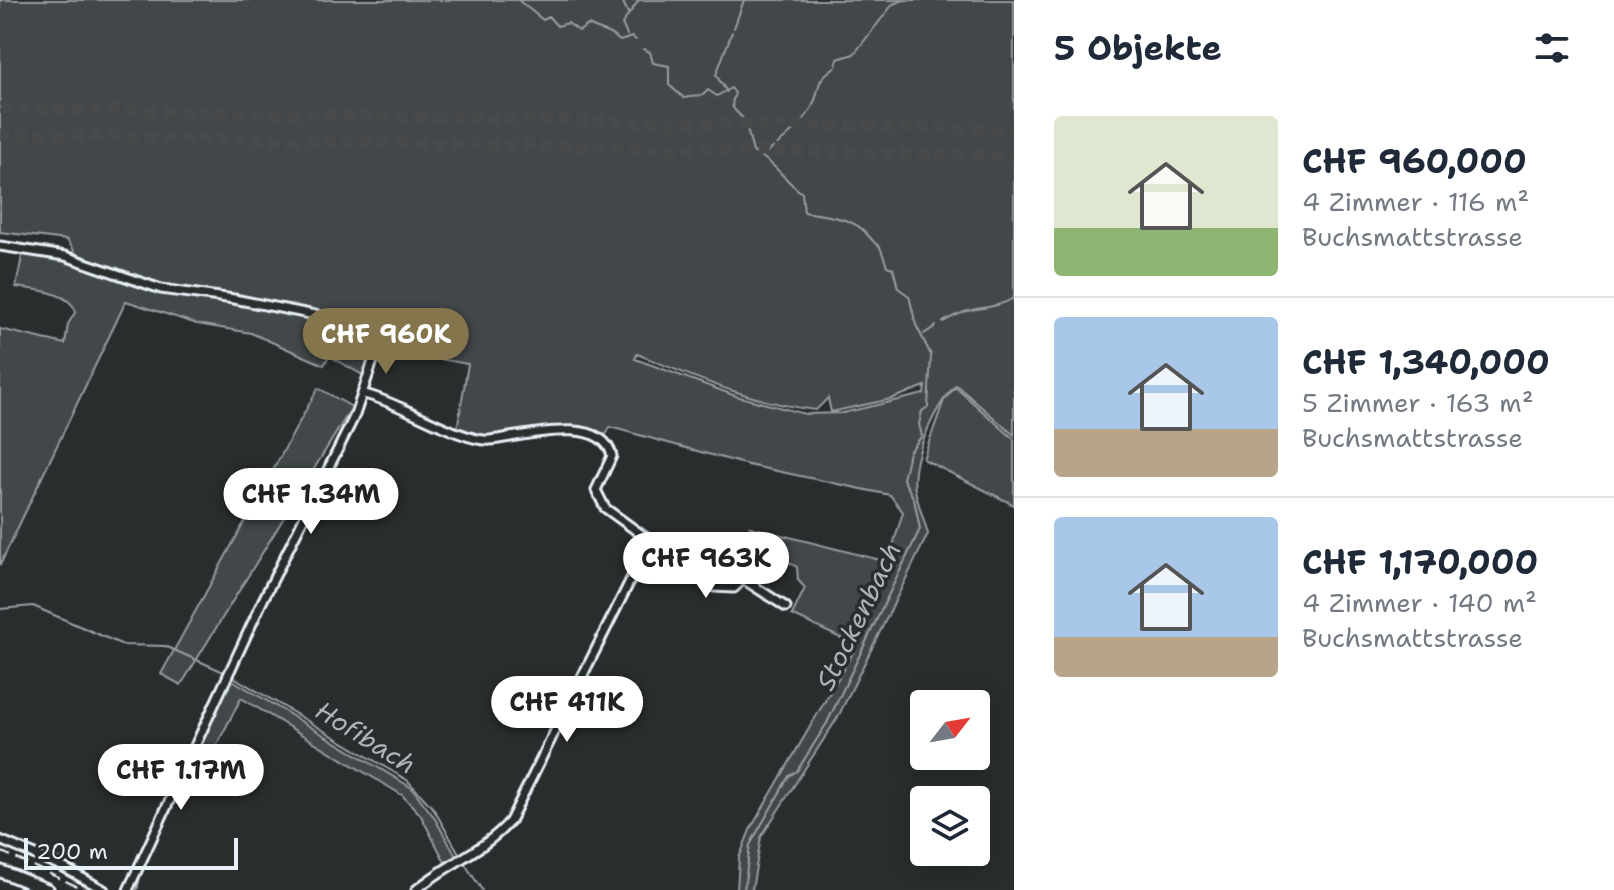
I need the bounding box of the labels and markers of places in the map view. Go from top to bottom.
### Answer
pin: CHF 960K [303,308,469,376]
pin: CHF 1.34M [219,468,403,536]
pin: CHF 963K [623,532,789,600]
pin: CHF 411K [484,676,650,744]
pin: CHF 1.17M [89,744,273,812]

